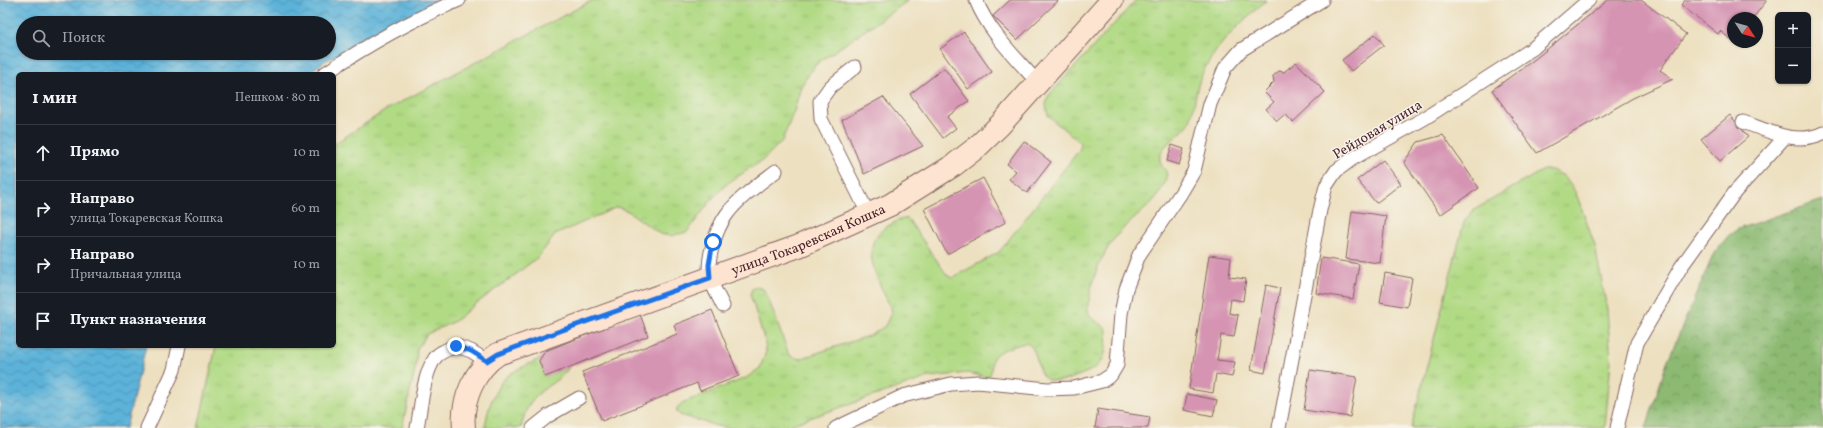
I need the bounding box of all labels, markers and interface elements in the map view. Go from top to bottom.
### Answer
north arrow [1727,12,1763,48]
map controls [1775,12,1811,84]
button: + [1775,12,1811,48]
search box [16,16,336,60]
icon: search [30,27,52,49]
text: Поиск [62,28,105,49]
button: − [1775,48,1811,84]
text: 1 мин [32,87,77,110]
text: Пешком · 80 m [235,89,320,107]
street label: Рейдовая улица [1330,96,1426,164]
icon: ahead [32,142,54,164]
text: Прямо [70,142,119,163]
text: 10 m [293,144,320,162]
text: Направо [70,189,134,210]
icon: right [32,198,54,220]
text: 60 m [292,200,320,218]
street label: улица Токаревская Кошка [729,200,889,281]
text: улица Токаревская Кошка [70,210,223,228]
route start [704,233,722,251]
text: Направо [70,245,134,266]
icon: right [32,254,54,276]
text: 10 m [293,256,320,274]
text: Причальная улица [70,266,181,284]
icon: arrive [32,310,54,332]
text: Пункт назначения [70,310,206,331]
route end [447,337,465,355]

